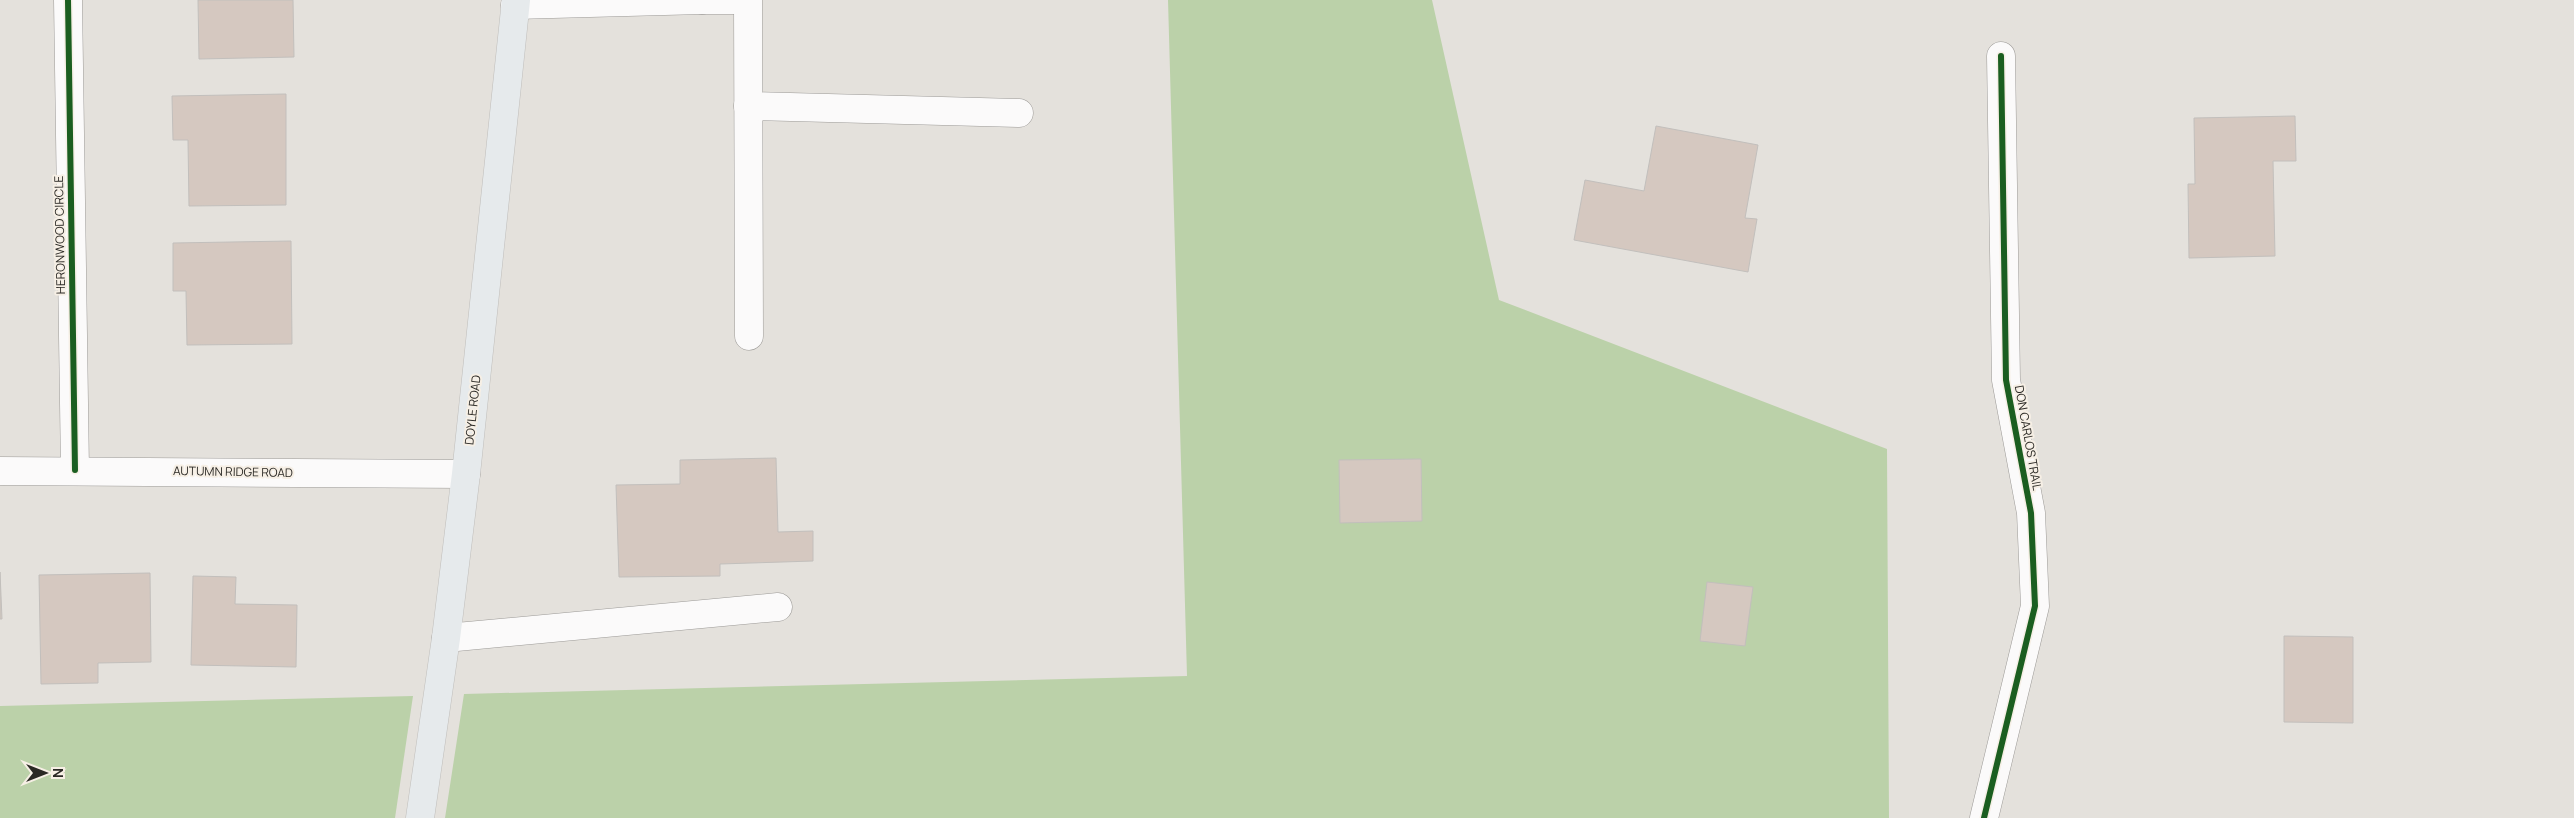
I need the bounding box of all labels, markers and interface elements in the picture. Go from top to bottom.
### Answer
street label: HERONWOOD CIRCLE [50,175,69,295]
street label: DOYLE ROAD [460,374,485,446]
street label: DON CARLOS TRAIL [2011,384,2046,492]
street label: AUTUMN RIDGE ROAD [173,462,293,481]
north arrow [20,748,70,798]
text: N [49,768,68,778]

